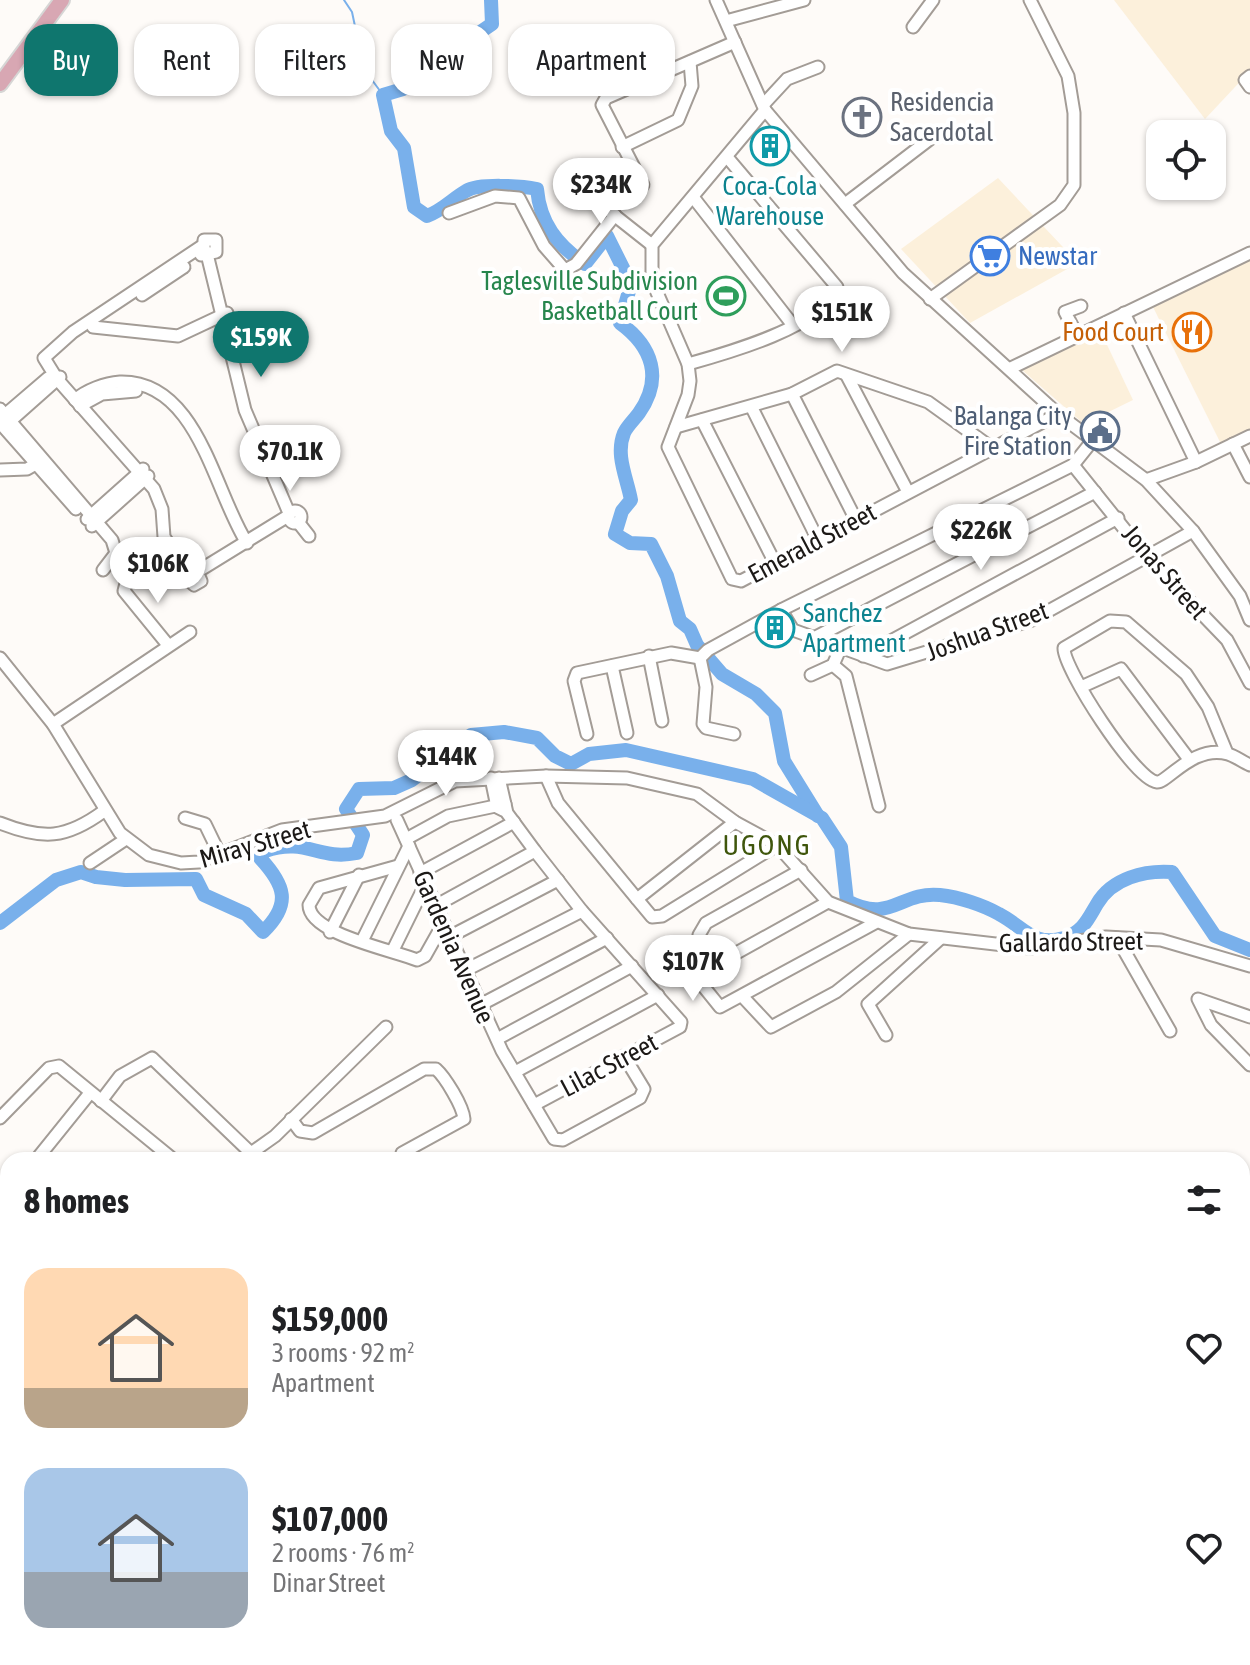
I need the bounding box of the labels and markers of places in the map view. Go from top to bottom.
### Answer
place label: Residencia Sacerdotal [890,87,994,147]
church icon: Residencia Sacerdotal [841,96,883,138]
building icon: Coca-Cola Warehouse [749,125,791,167]
pin: $234K [545,158,657,226]
place label: Coca-Cola Warehouse [716,171,824,231]
supermarket icon: Newstar [969,235,1011,277]
place label: Newstar [1018,241,1097,271]
place label: Taglesville Subdivision Basketball Court [481,266,698,326]
sports icon: Taglesville Subdivision Basketball Court [705,275,747,317]
pin: $151K [786,286,898,354]
pin: $159K [205,311,317,379]
restaurant icon: Food Court [1171,311,1213,353]
place label: Food Court [1062,317,1164,347]
place label: Balanga City Fire Station [954,401,1072,461]
public building icon: Balanga City Fire Station [1079,410,1121,452]
pin: $70.1K [225,425,355,493]
pin: $226K [925,504,1037,572]
pin: $106K [102,537,214,605]
place label: Sanchez Apartment [803,598,906,658]
building icon: Sanchez Apartment [754,607,796,649]
pin: $144K [390,730,502,798]
pin: $107K [637,935,749,1003]

